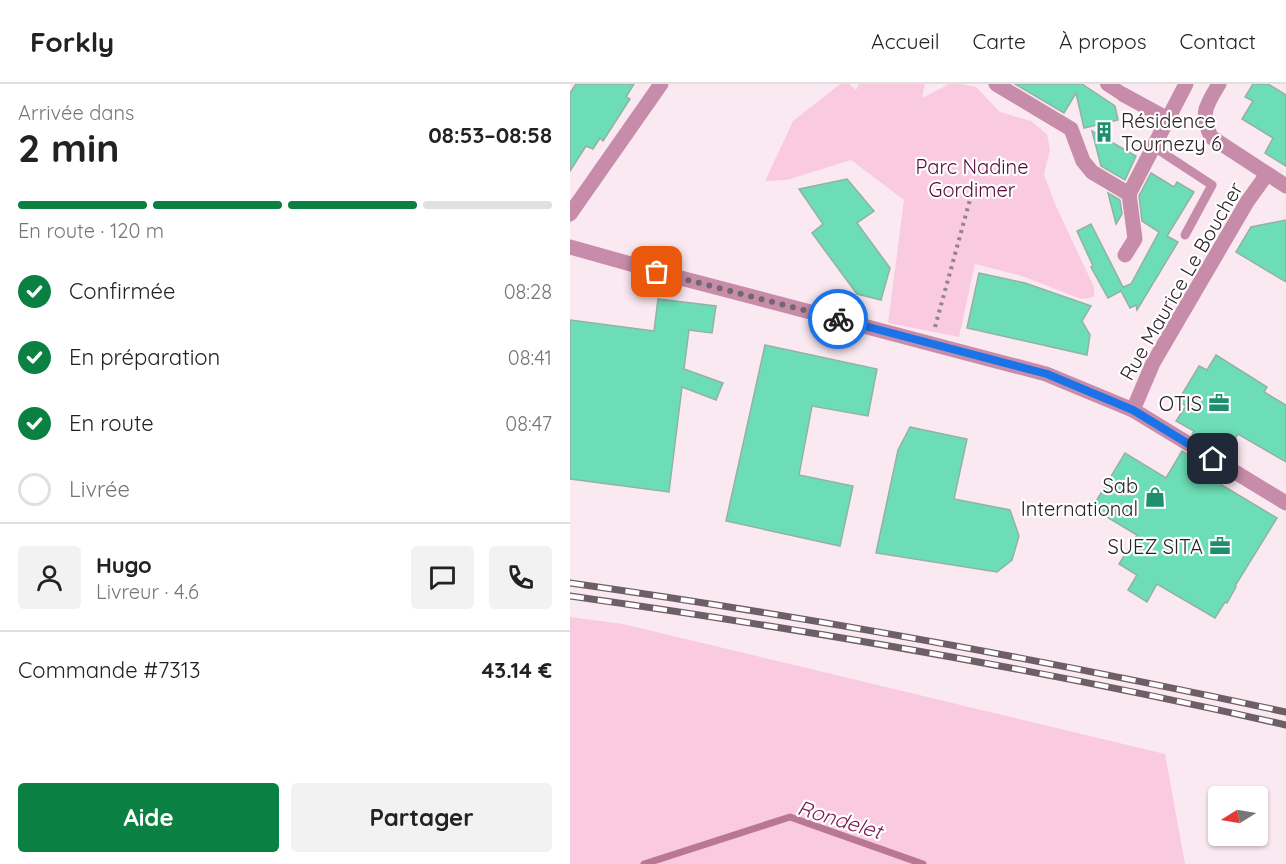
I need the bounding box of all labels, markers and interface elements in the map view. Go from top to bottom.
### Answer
text: Forkly [30,24,114,59]
text: Accueil [871,28,940,54]
text: Carte [973,28,1026,54]
text: À propos [1059,28,1147,54]
text: Contact [1180,28,1256,54]
text: Arrivée dans [18,100,134,125]
place label: Résidence Tournezy 6 [1121,108,1222,156]
building icon: Résidence Tournezy 6 [1092,120,1116,144]
text: 08:53–08:58 [428,121,552,149]
text: 2 min [18,123,120,172]
park label: Parc Nadine Gordimer [916,154,1028,202]
street label: Rue Maurice Le Boucher [1114,177,1248,385]
text: En route · 120 m [18,218,164,243]
pin [631,246,682,297]
icon: bag [640,255,673,288]
icon: check [18,275,51,308]
text: Confirmée [69,277,175,305]
text: 08:28 [504,279,552,304]
courier [808,289,868,349]
icon: bike [822,303,855,336]
icon: check [18,341,51,374]
text: En préparation [69,343,220,371]
text: 08:41 [508,345,552,370]
place label: OTIS [1159,391,1202,416]
office icon: OTIS [1207,391,1231,415]
icon: check [18,407,51,440]
text: En route [69,409,154,437]
text: 08:47 [505,411,552,436]
pin [1187,433,1238,484]
icon: home [1196,442,1229,475]
place label: Sab International [1021,473,1138,521]
text: Livrée [69,475,130,503]
shop icon: Sab International [1143,485,1167,509]
place label: SUEZ SITA [1108,534,1203,559]
office icon: SUEZ SITA [1208,534,1232,558]
button: person [18,546,81,609]
button: chat [411,546,474,609]
button: phone [489,546,552,609]
text: Hugo [96,551,152,579]
text: Livreur · 4.6 [96,579,199,604]
text: Commande #7313 [18,656,200,684]
text: 43.14 € [481,656,552,684]
button: Aide [18,783,279,852]
button: Partager [291,783,552,852]
north arrow [1208,786,1268,846]
map controls [1208,786,1268,846]
water label: Rondelet [795,794,888,845]

